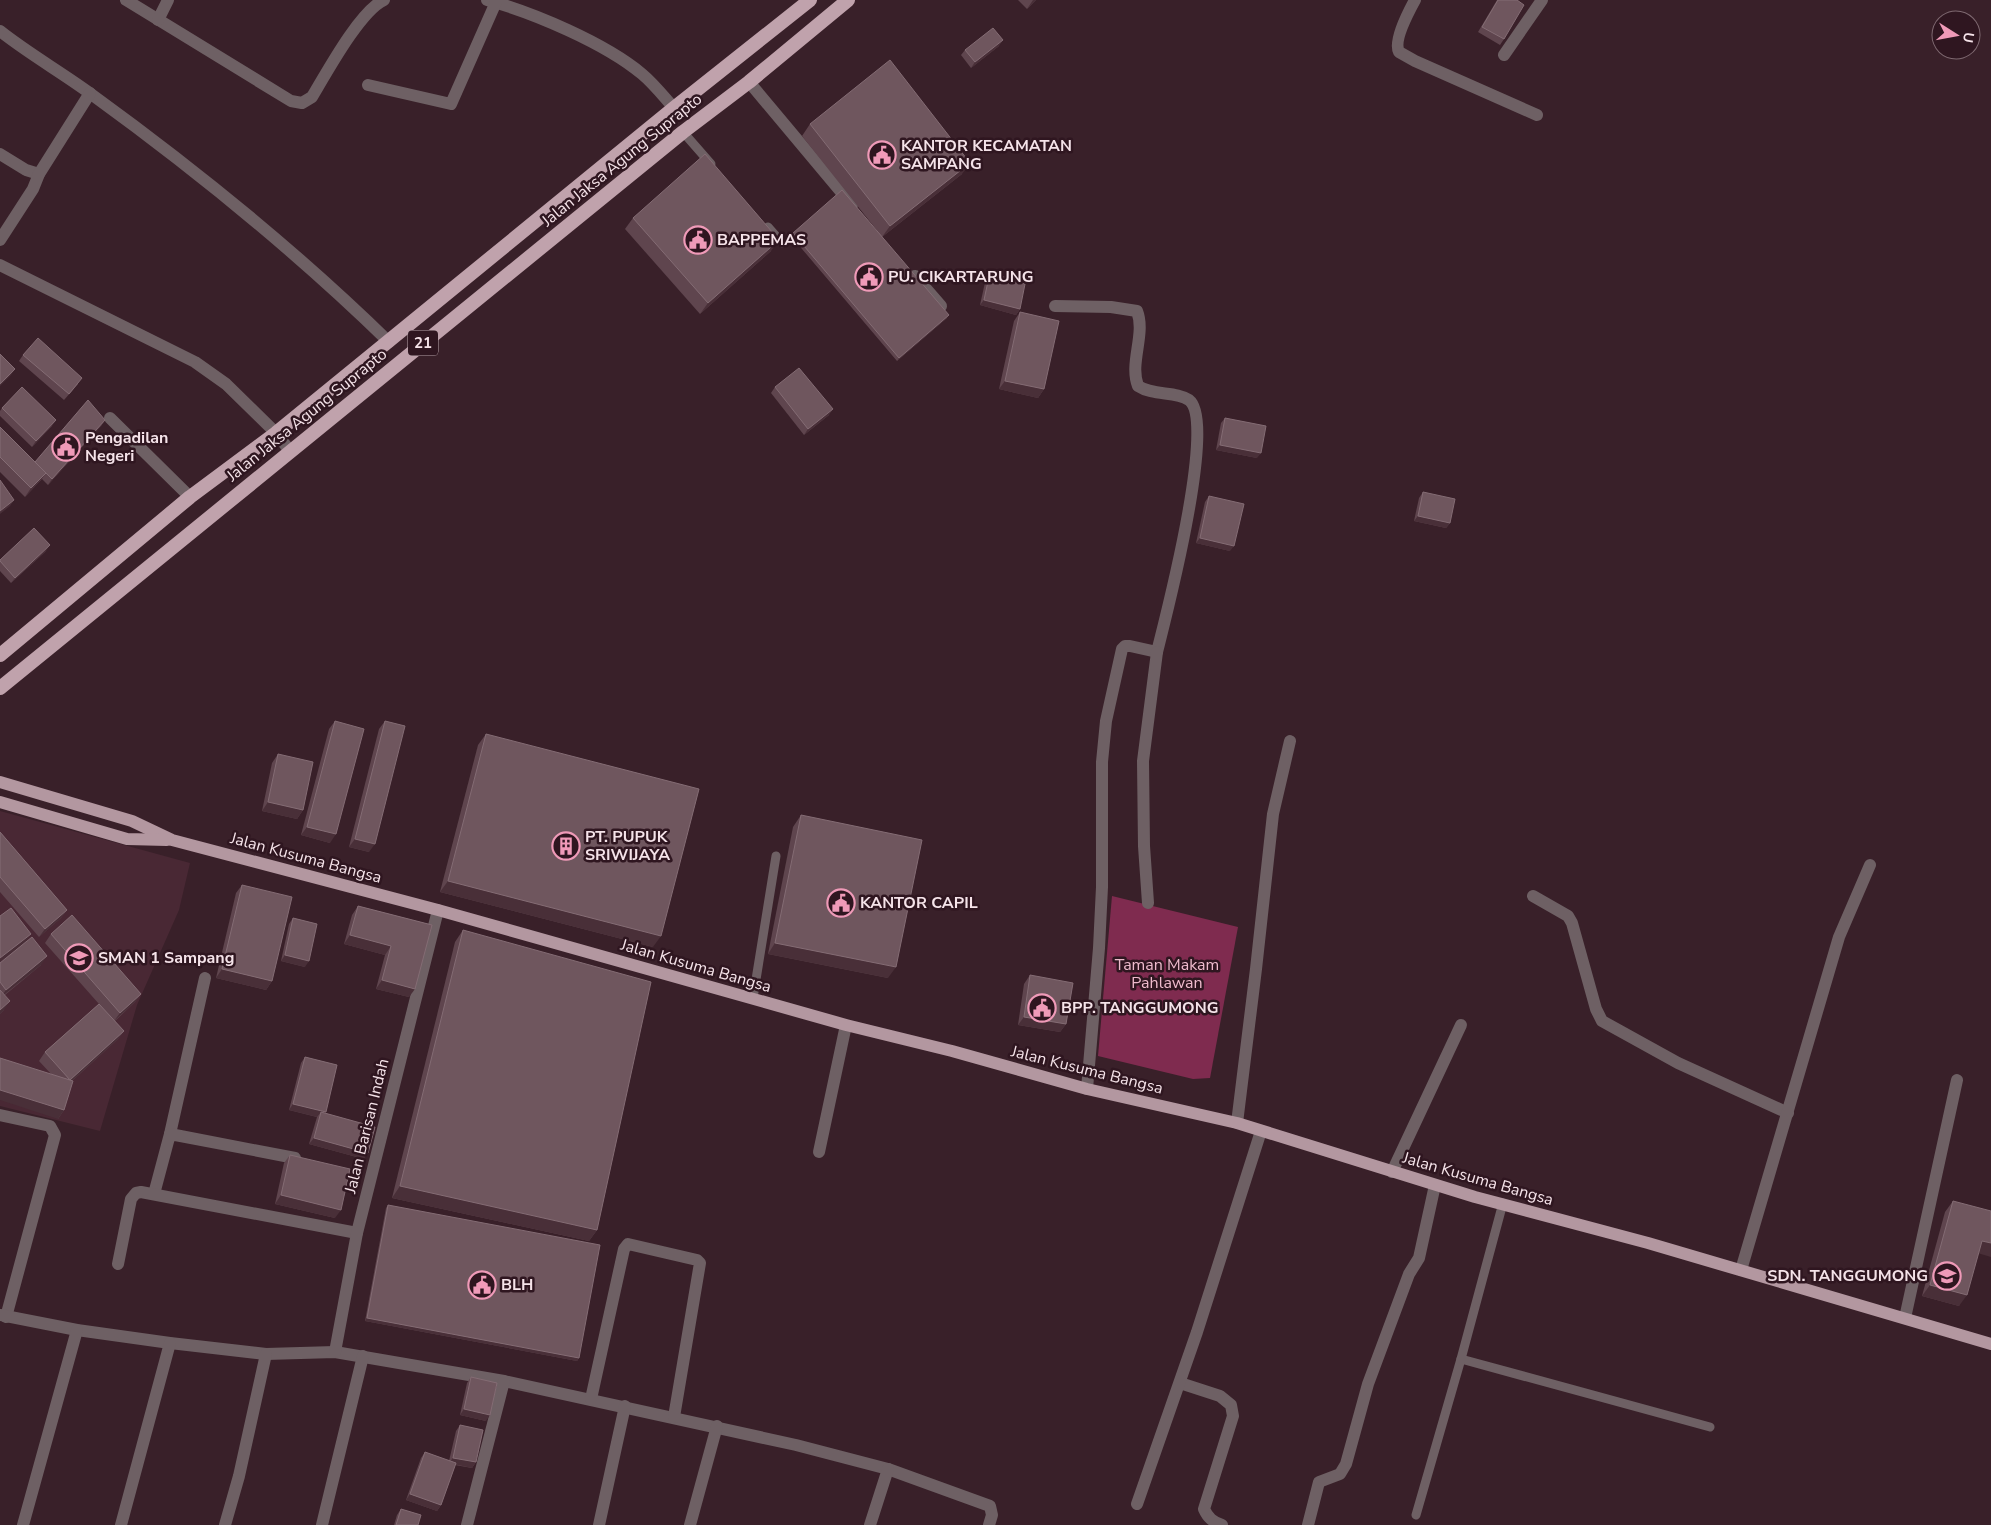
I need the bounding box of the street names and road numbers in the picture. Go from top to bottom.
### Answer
street label: Jalan Jaksa Agung Suprapto [536,88,707,232]
road number: 21 [408,330,438,356]
street label: Jalan Jaksa Agung Suprapto [221,343,392,487]
street label: Jalan Kusuma Bangsa [227,827,384,889]
street label: Jalan Kusuma Bangsa [617,934,774,998]
street label: Jalan Kusuma Bangsa [1008,1040,1165,1100]
street label: Jalan Barisan Indah [339,1056,394,1197]
street label: Jalan Kusuma Bangsa [1399,1147,1556,1211]

